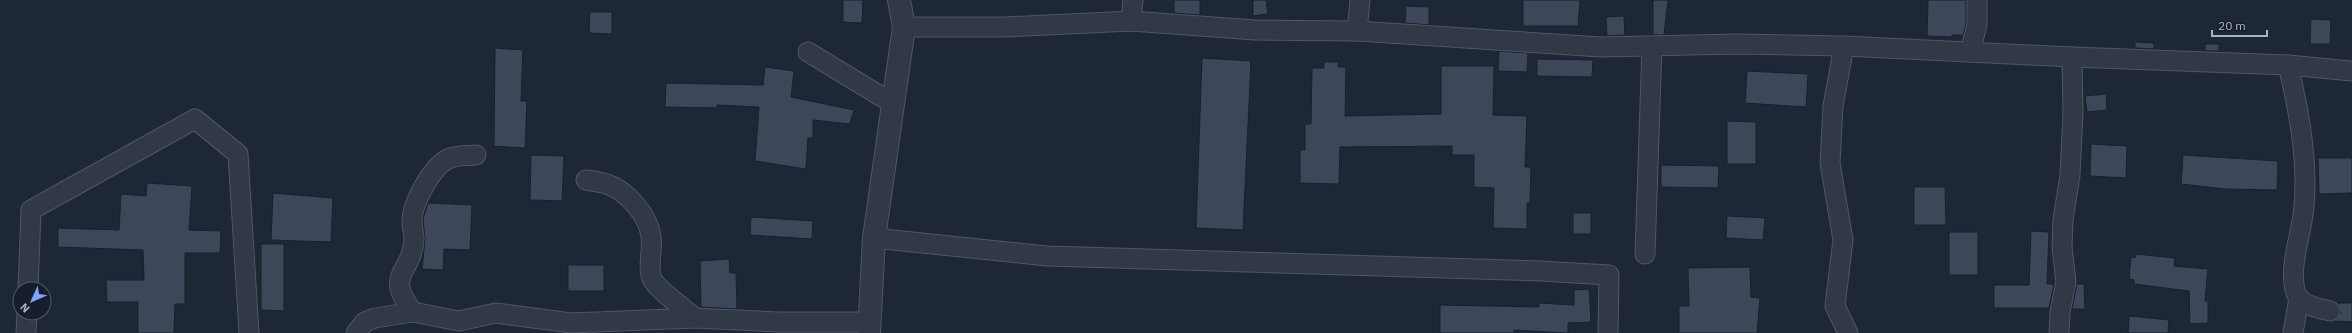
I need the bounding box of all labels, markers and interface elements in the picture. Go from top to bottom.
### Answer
scale bar [2212,12,2267,38]
text: 20 m [2218,18,2246,33]
north arrow [12,281,52,321]
text: N [17,300,33,316]

